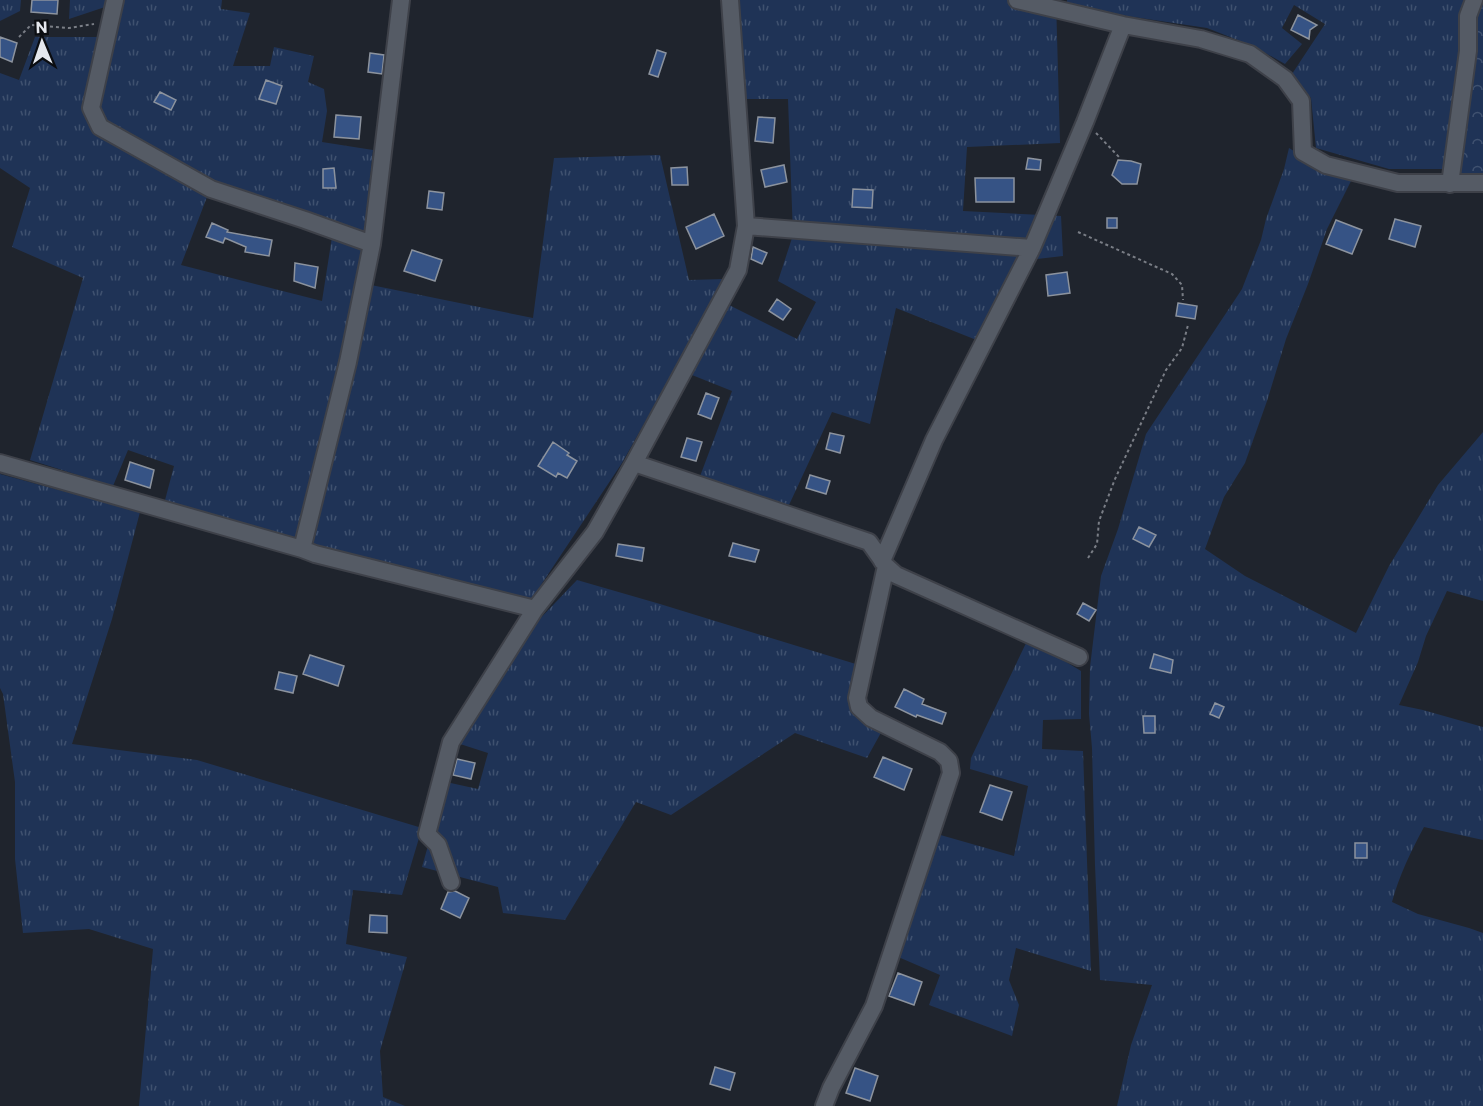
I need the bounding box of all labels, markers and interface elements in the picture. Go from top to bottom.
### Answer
north arrow [12,12,72,72]
text: N [35,17,48,36]

